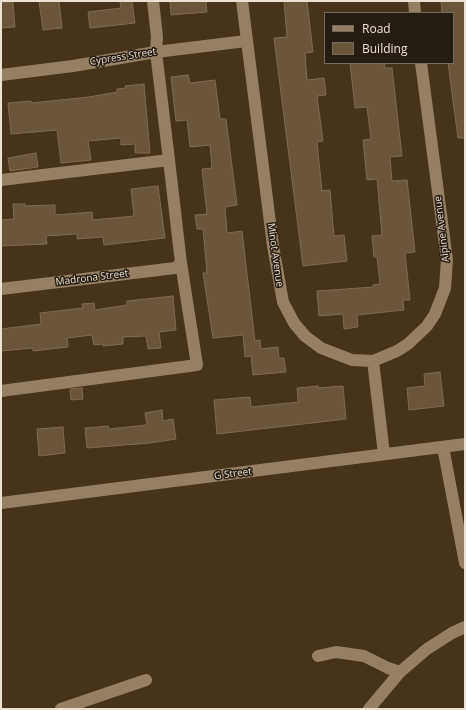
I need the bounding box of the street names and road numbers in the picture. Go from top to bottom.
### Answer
street label: Cypress Street [89,46,157,68]
street label: Alpine Avenue [432,195,452,263]
street label: Minot Avenue [265,222,285,288]
street label: Madrona Street [55,268,129,288]
street label: G Street [214,466,252,482]

